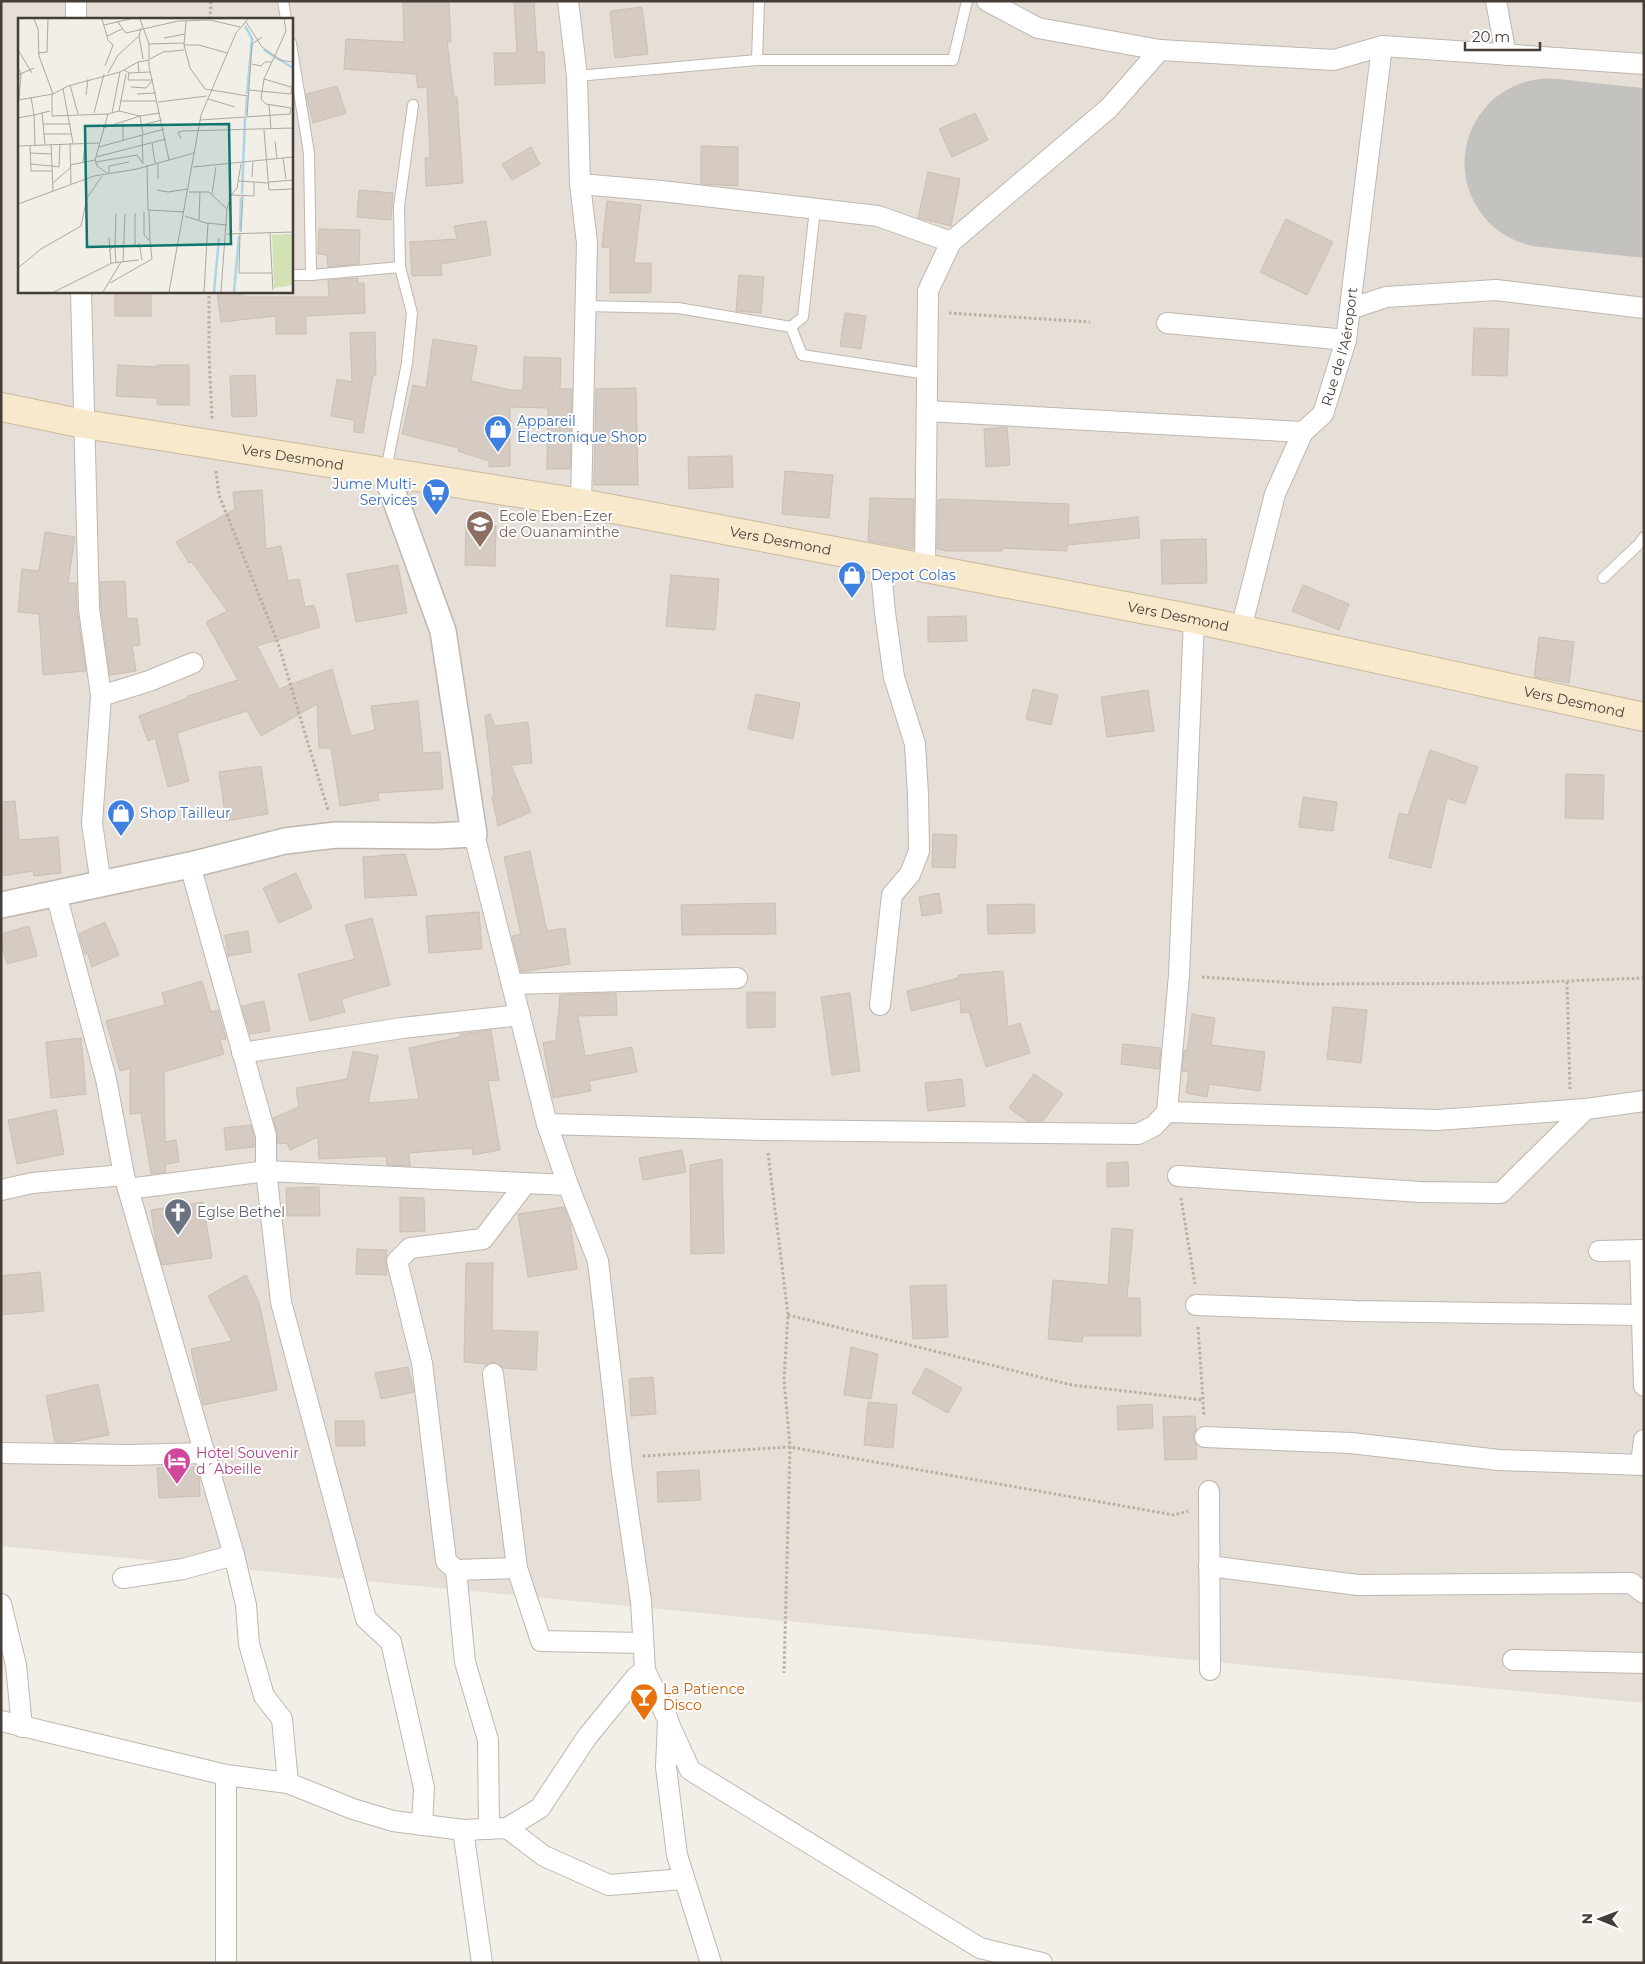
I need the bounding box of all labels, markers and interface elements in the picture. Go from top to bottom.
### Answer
inset map [18,18,292,292]
scale bar [1465,20,1540,52]
text: 20 m [1472,27,1510,46]
street label: Rue de l'Aéroport [1317,286,1361,408]
place label: Appareil Electronique Shop [517,412,647,446]
shop icon: Appareil Electronique Shop [483,414,513,453]
street label: Vers Desmond [240,440,345,474]
place label: Jume Multi- Services [331,475,417,509]
supermarket icon: Jume Multi- Services [421,477,451,516]
place label: Ecole Eben-Ezer de Ouanaminthe [499,507,619,541]
school or university icon: Ecole Eben-Ezer de Ouanaminthe [465,509,495,548]
street label: Vers Desmond [728,522,833,559]
shop icon: Depot Colas [837,560,867,599]
place label: Depot Colas [871,566,956,584]
street label: Vers Desmond [1126,598,1231,635]
street label: Vers Desmond [1522,682,1627,722]
shop icon: Shop Tailleur [106,798,136,837]
place label: Shop Tailleur [140,804,231,822]
church icon: Eglse Bethel [163,1197,193,1236]
place label: Eglse Bethel [197,1203,285,1221]
place label: Hotel Souvenir d´Abeille [196,1444,299,1478]
hotel icon: Hotel Souvenir d´Abeille [162,1446,192,1485]
place label: La Patience Disco [663,1680,745,1714]
bar icon: La Patience Disco [629,1682,659,1721]
north arrow [1575,1894,1625,1944]
text: N [1578,1913,1596,1925]

